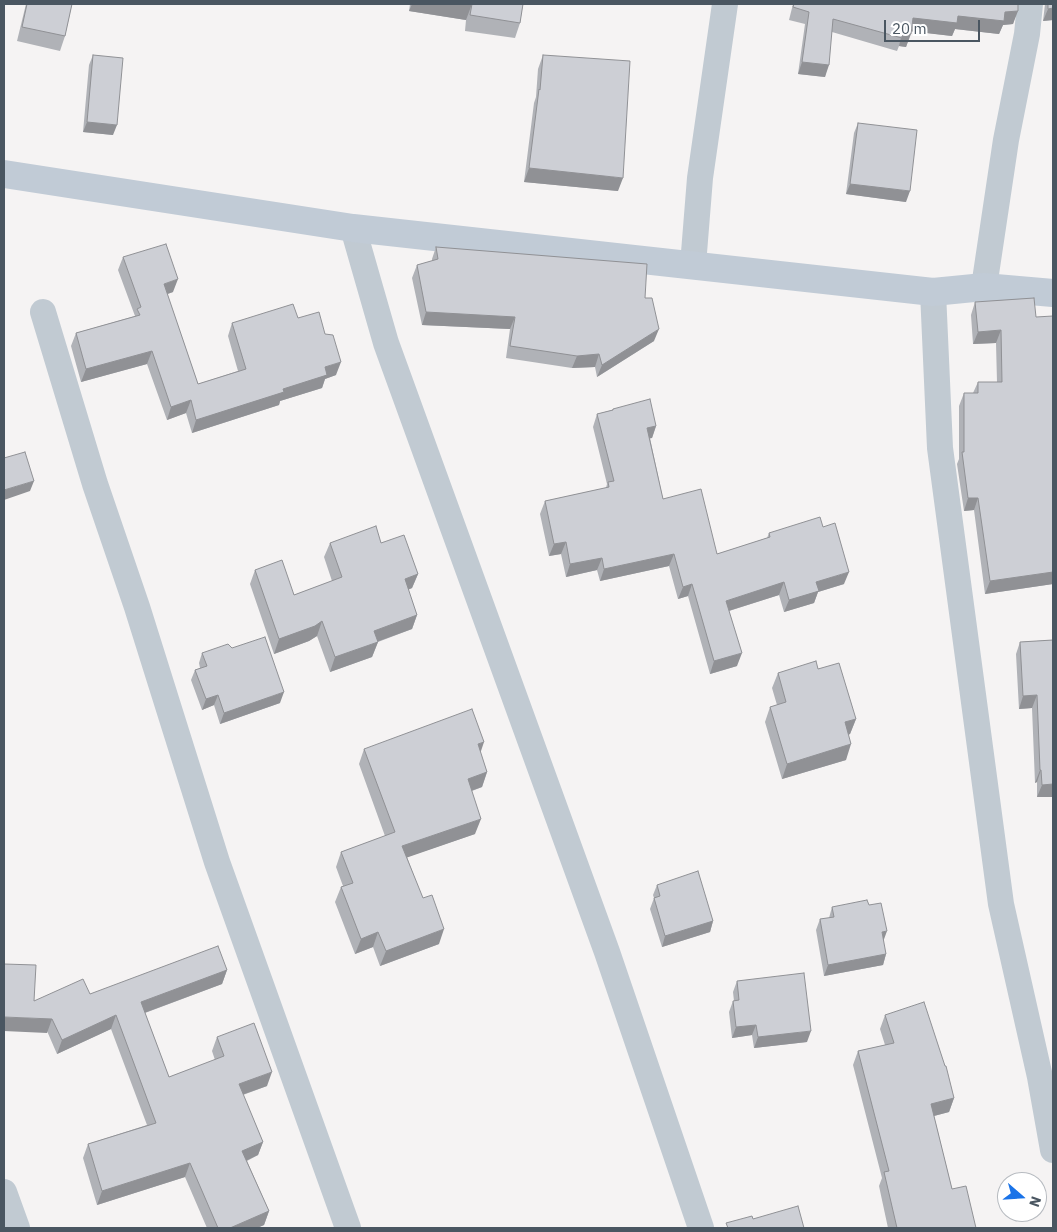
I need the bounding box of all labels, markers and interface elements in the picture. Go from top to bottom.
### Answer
scale bar [887,10,983,42]
text: 20 m [892,19,927,38]
north arrow [997,1172,1047,1222]
text: N [1025,1194,1045,1209]

